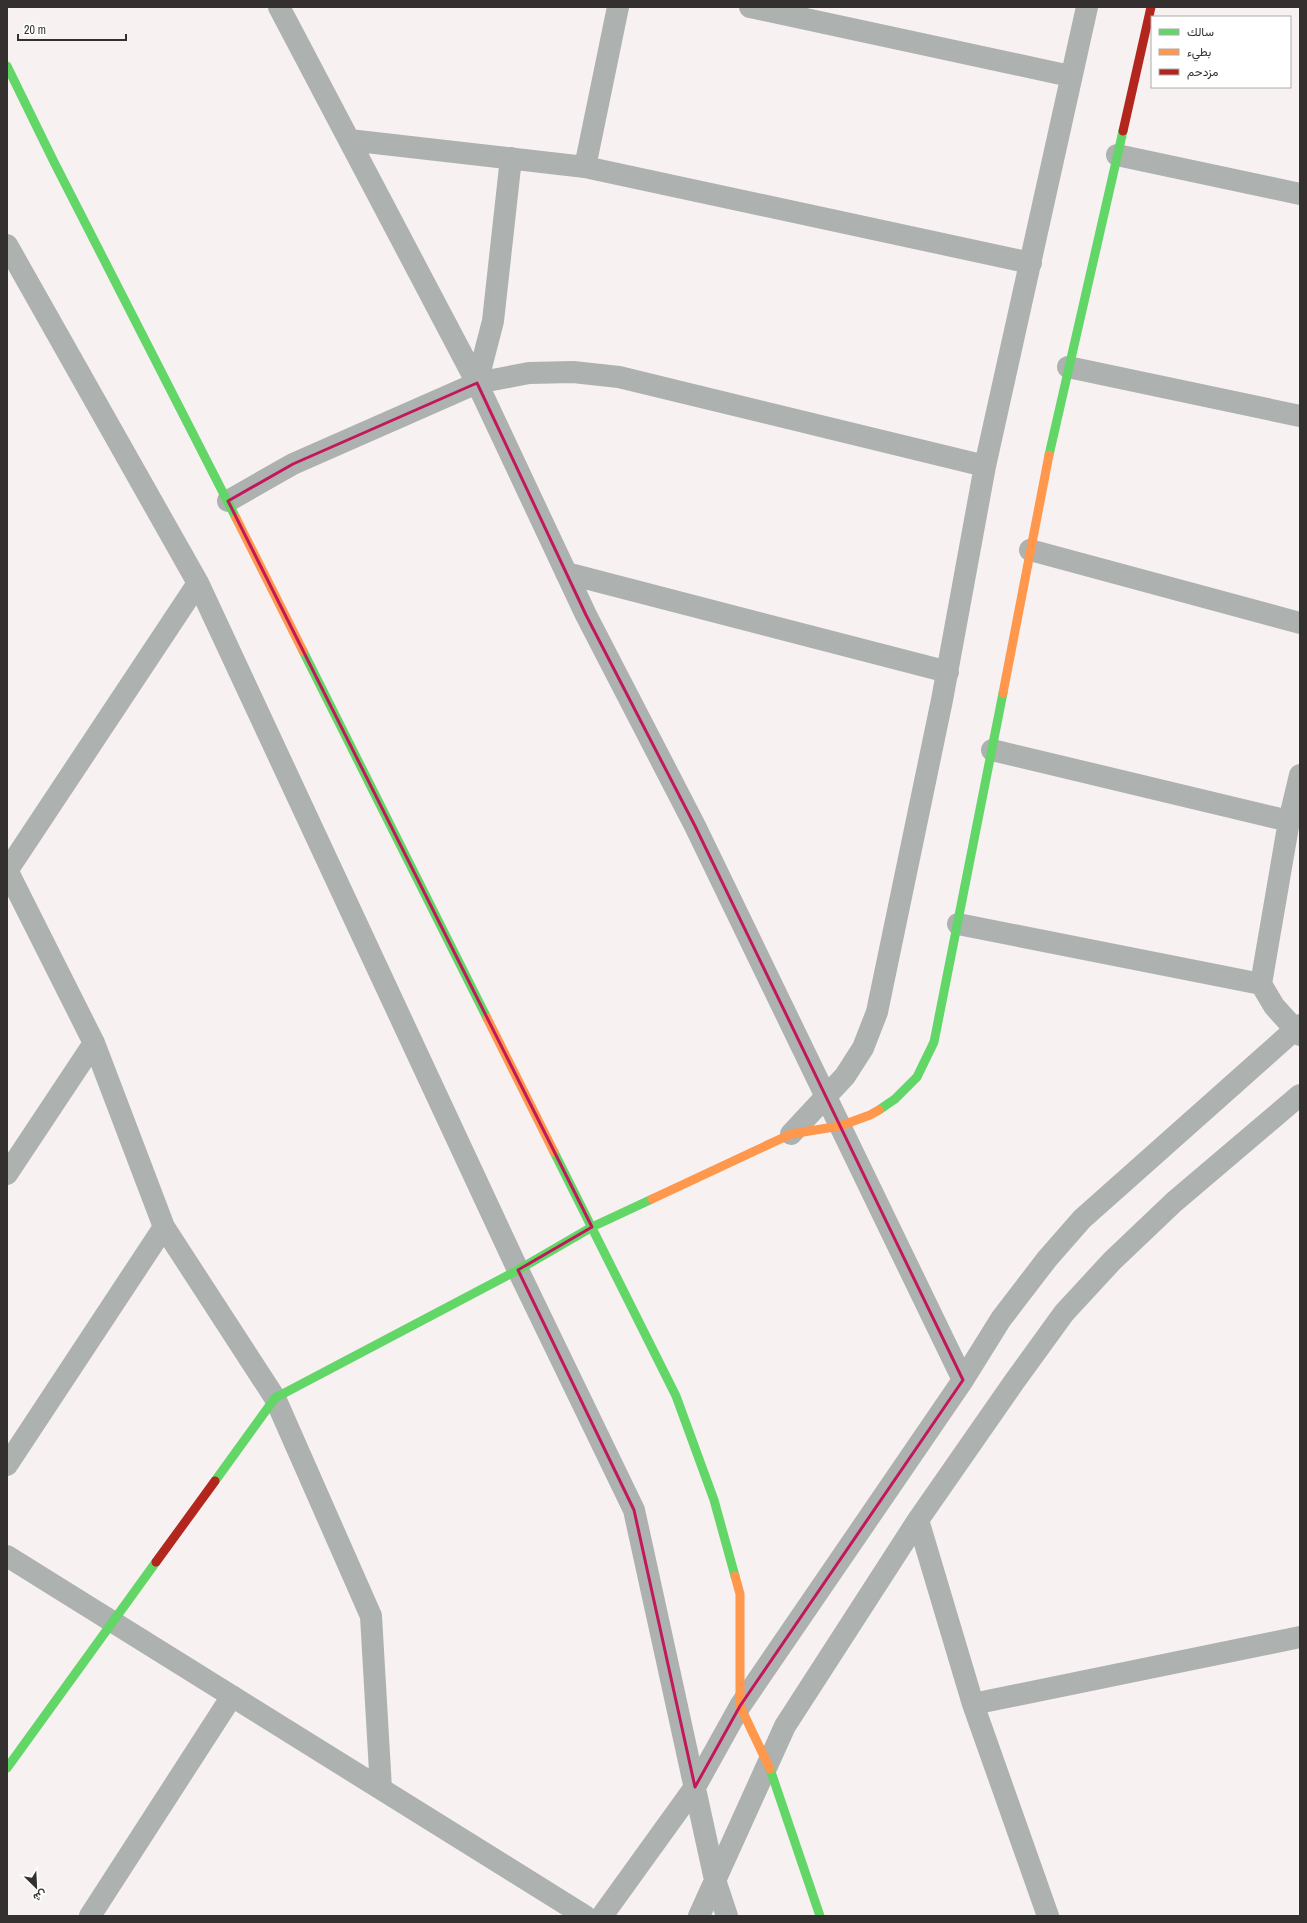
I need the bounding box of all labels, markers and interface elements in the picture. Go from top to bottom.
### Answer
scale bar [18,16,126,42]
legend [1151,16,1291,88]
text: 20 m [24,22,46,38]
text: سالك [1187,24,1214,40]
text: بطيء [1187,44,1211,62]
text: مزدحم [1187,64,1218,80]
north arrow [16,1867,56,1907]
text: ش [31,1887,49,1905]

